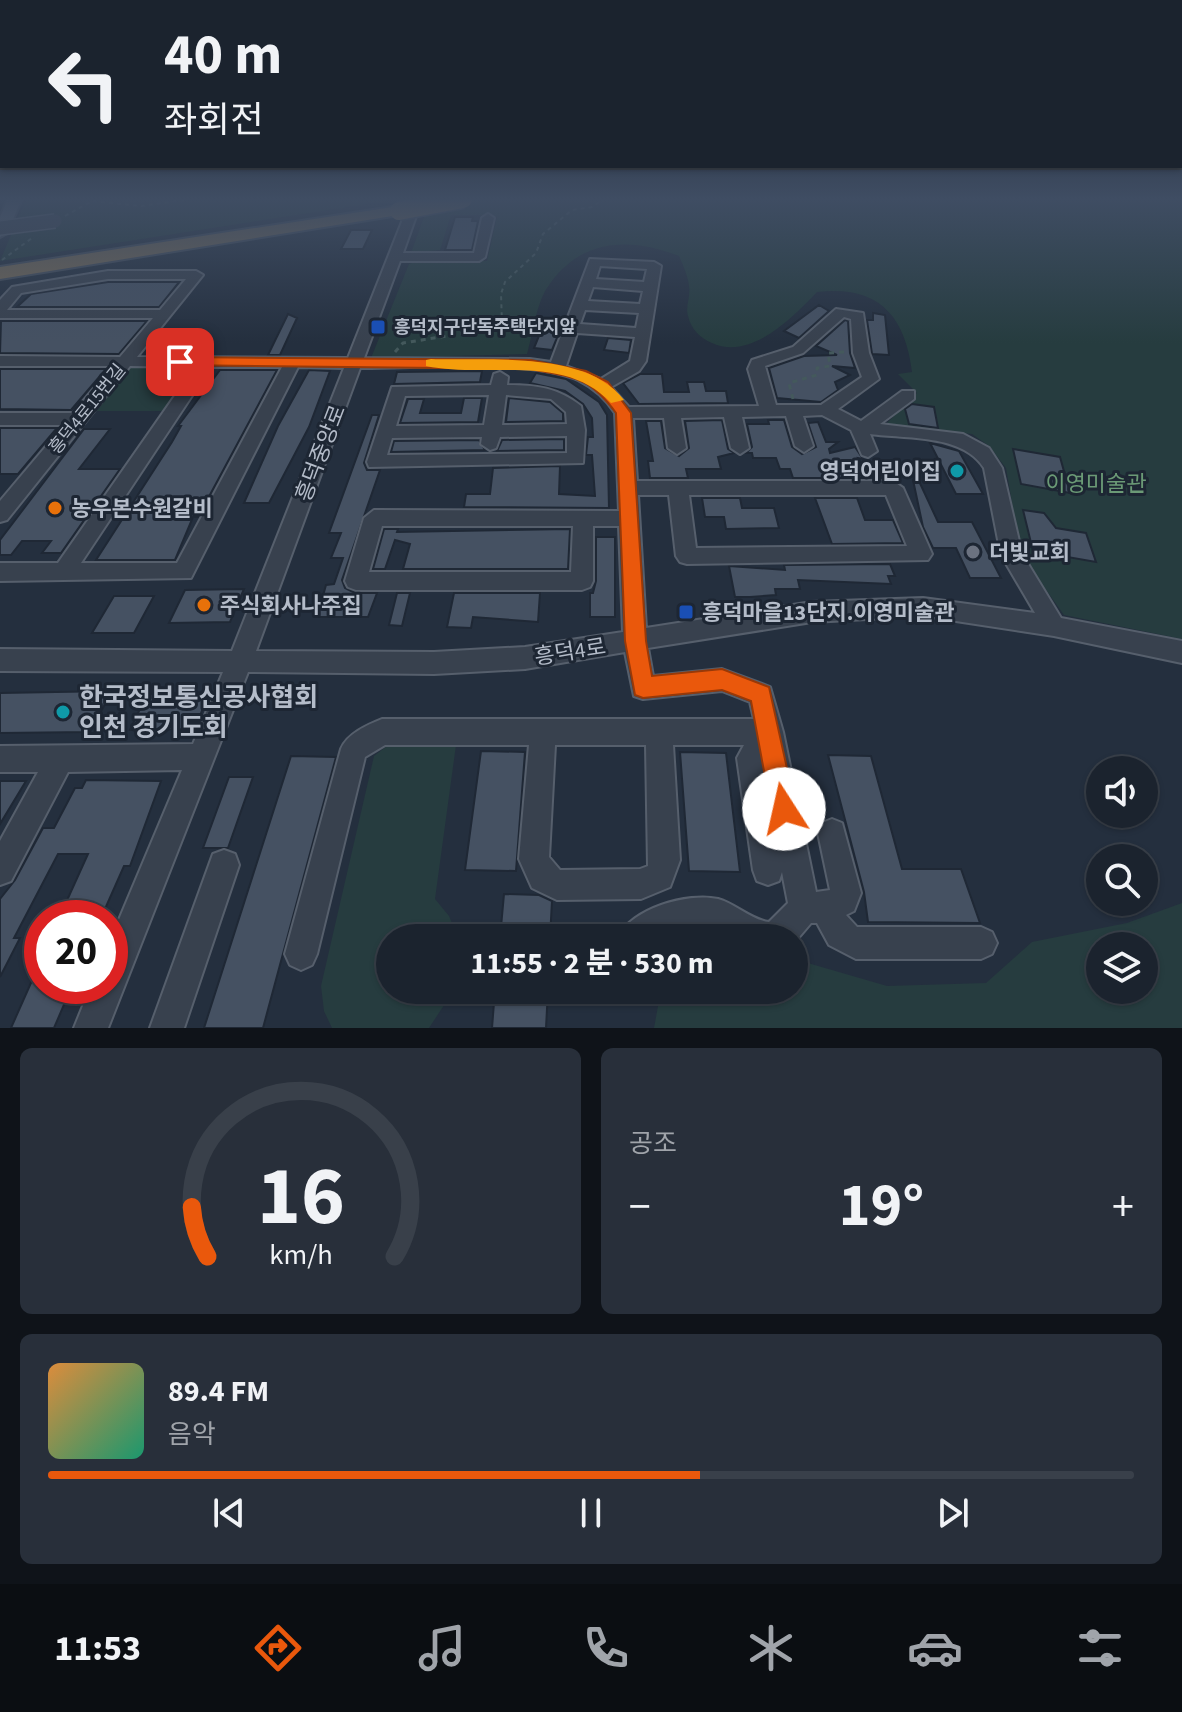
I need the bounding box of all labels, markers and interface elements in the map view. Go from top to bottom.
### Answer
text: 40 m [164,16,282,95]
icon: left [32,32,136,136]
text: 좌회전 [164,95,263,146]
place label: 흥덕지구단독주택단지앞 [394,315,577,340]
marker: 흥덕지구단독주택단지앞 [369,318,387,336]
pin [146,328,214,396]
icon: arrive [158,340,202,384]
street label: 흥덕4로15번길 [43,359,132,460]
street label: 흥덕중앙로 [288,400,354,506]
place label: 영덕어린이집 [820,456,941,488]
marker: 영덕어린이집 [948,462,966,480]
park label: 이영미술관 [1045,468,1147,500]
place label: 농우본수원갈비 [71,493,213,525]
marker: 농우본수원갈비 [46,499,64,517]
place label: 더빛교회 [989,537,1070,569]
marker: 더빛교회 [964,543,982,561]
place label: 주식회사나주집 [220,590,362,622]
marker: 주식회사나주집 [195,596,213,614]
place label: 흥덕마을13단지.이영미술관 [702,597,954,629]
marker: 흥덕마을13단지.이영미술관 [677,603,695,621]
street label: 흥덕4로 [532,631,608,673]
place label: 한국정보통신공사협회 인천 경기도회 [79,679,318,746]
marker: 한국정보통신공사협회 인천 경기도회 [54,703,72,721]
map controls [1086,756,1158,1004]
button: sound [1086,756,1158,828]
position arrow [742,767,826,851]
button: search [1086,844,1158,916]
speed limit sign: 20 [24,900,128,1004]
button: layers [1086,932,1158,1004]
text: 11:55 · 2 분 · 530 m [470,942,714,985]
text: 공조 [629,1125,677,1162]
text: 16 [257,1138,344,1256]
text: 19° [839,1164,924,1249]
text: − [629,1176,651,1239]
text: + [1112,1176,1134,1239]
text: km/h [269,1235,332,1275]
text: 89.4 FM [168,1370,269,1413]
text: 음악 [168,1416,216,1453]
icon: previous [207,1491,251,1535]
icon: pause [569,1491,613,1535]
icon: next [931,1491,975,1535]
icon: directions [250,1620,306,1676]
icon: music [414,1620,470,1676]
icon: phone [578,1620,634,1676]
icon: climate [743,1620,799,1676]
icon: car [907,1620,963,1676]
icon: filters [1072,1620,1128,1676]
text: 11:53 [54,1623,141,1674]

